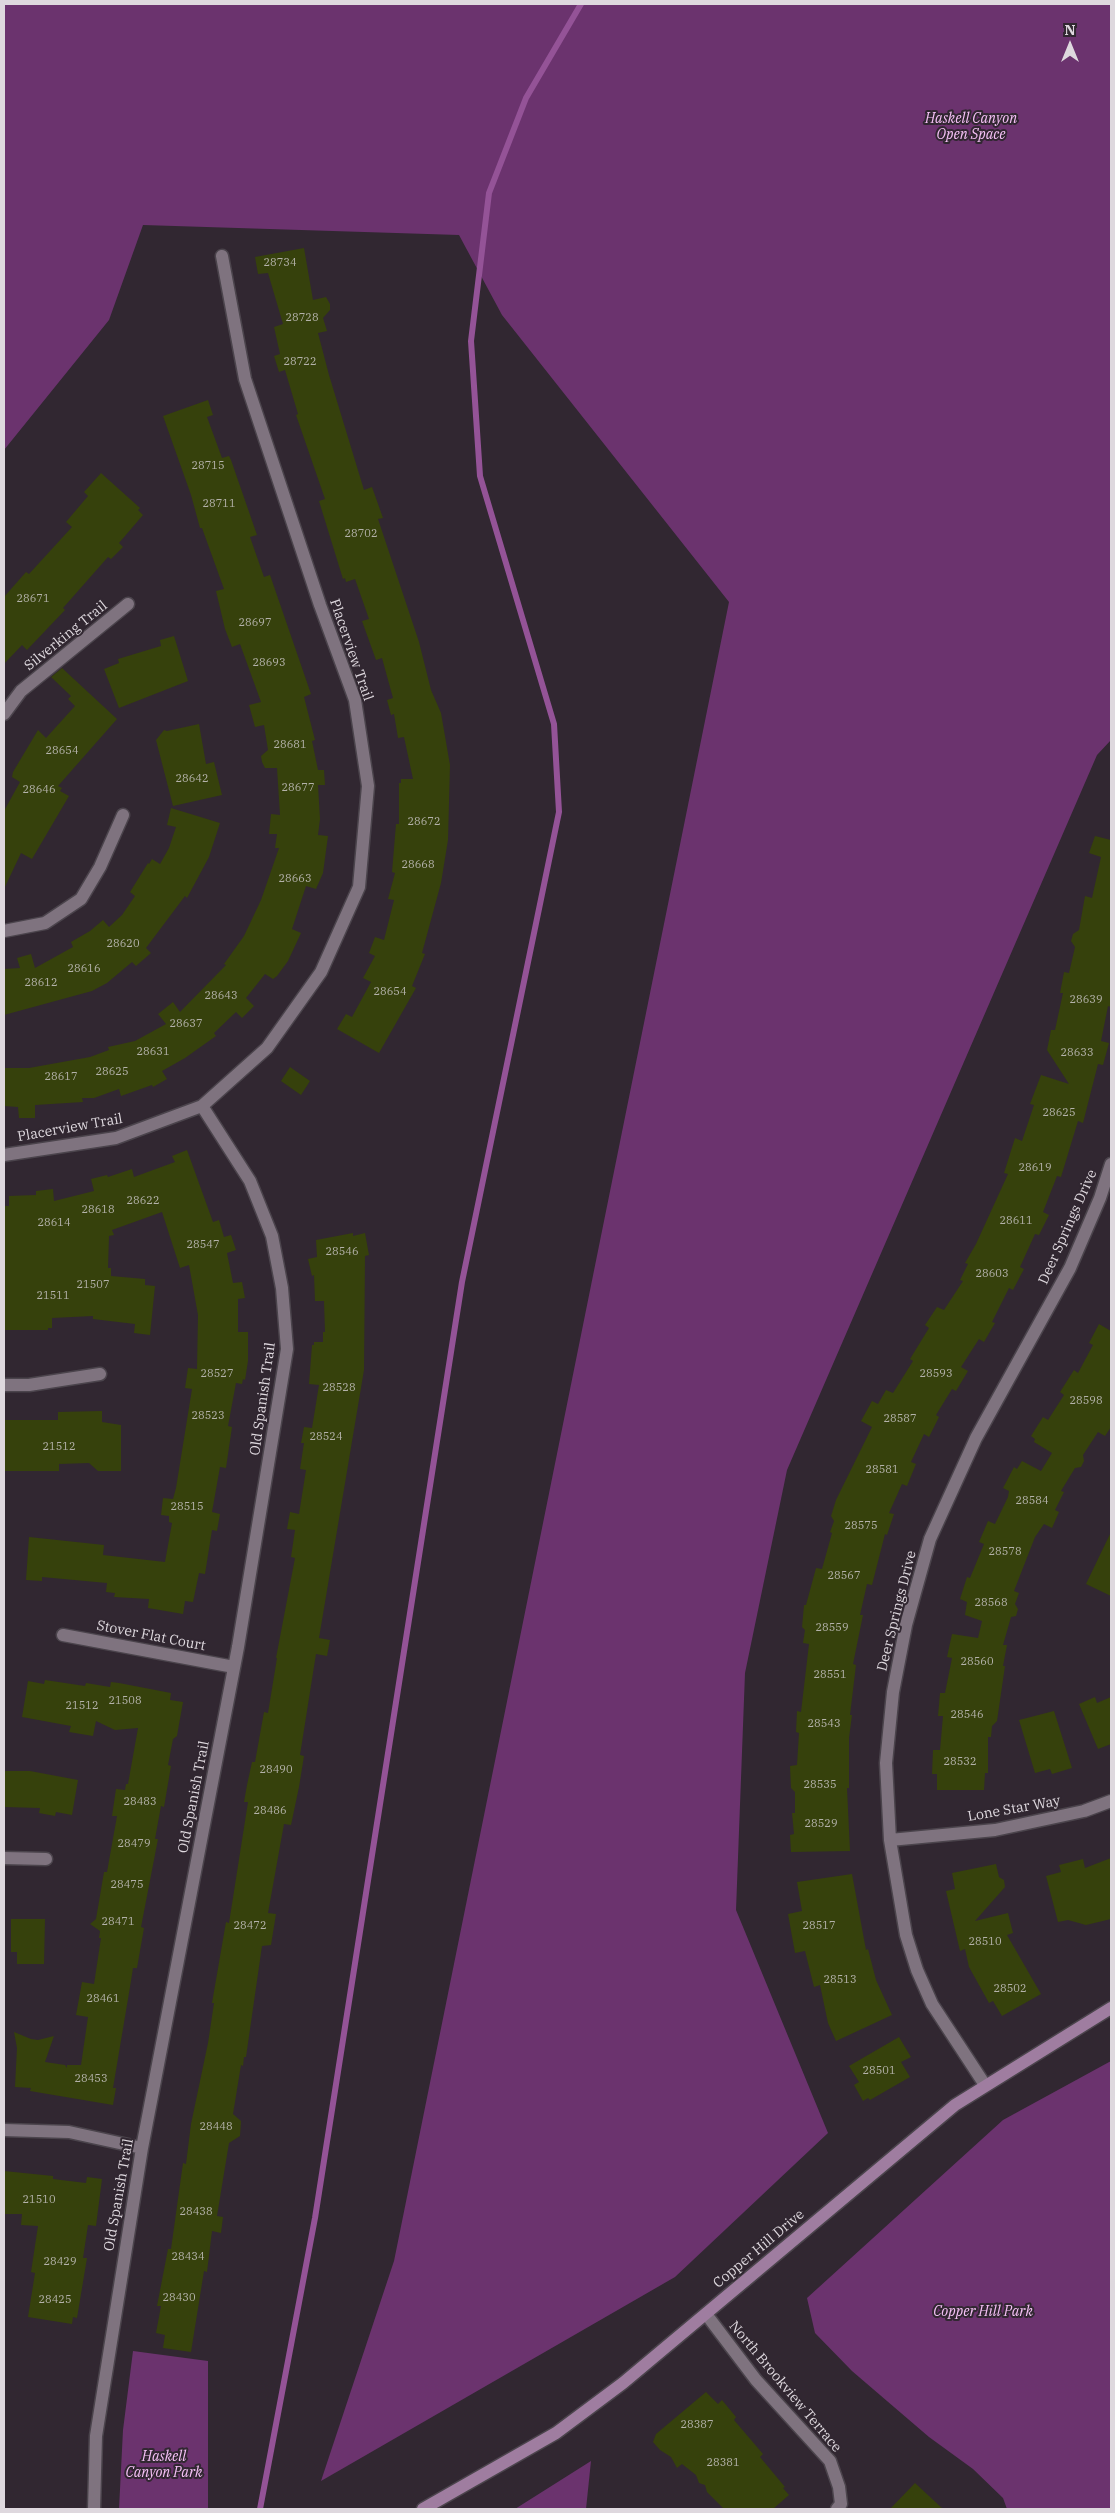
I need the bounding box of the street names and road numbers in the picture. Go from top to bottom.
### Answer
street label: Silverking Trail [21,597,111,675]
street label: Placerview Trail [326,597,376,703]
street label: Placerview Trail [16,1110,124,1146]
street label: Deer Springs Drive [1035,1167,1101,1287]
street label: Old Spanish Trail [247,1341,279,1457]
street label: Deer Springs Drive [874,1549,920,1673]
street label: Stover Flat Court [95,1617,207,1655]
street label: Old Spanish Trail [175,1739,213,1855]
street label: Lone Star Way [966,1793,1062,1825]
street label: Old Spanish Trail [101,2137,137,2253]
street label: Copper Hill Drive [710,2206,808,2292]
street label: North Brookview Terrace [725,2318,845,2456]

